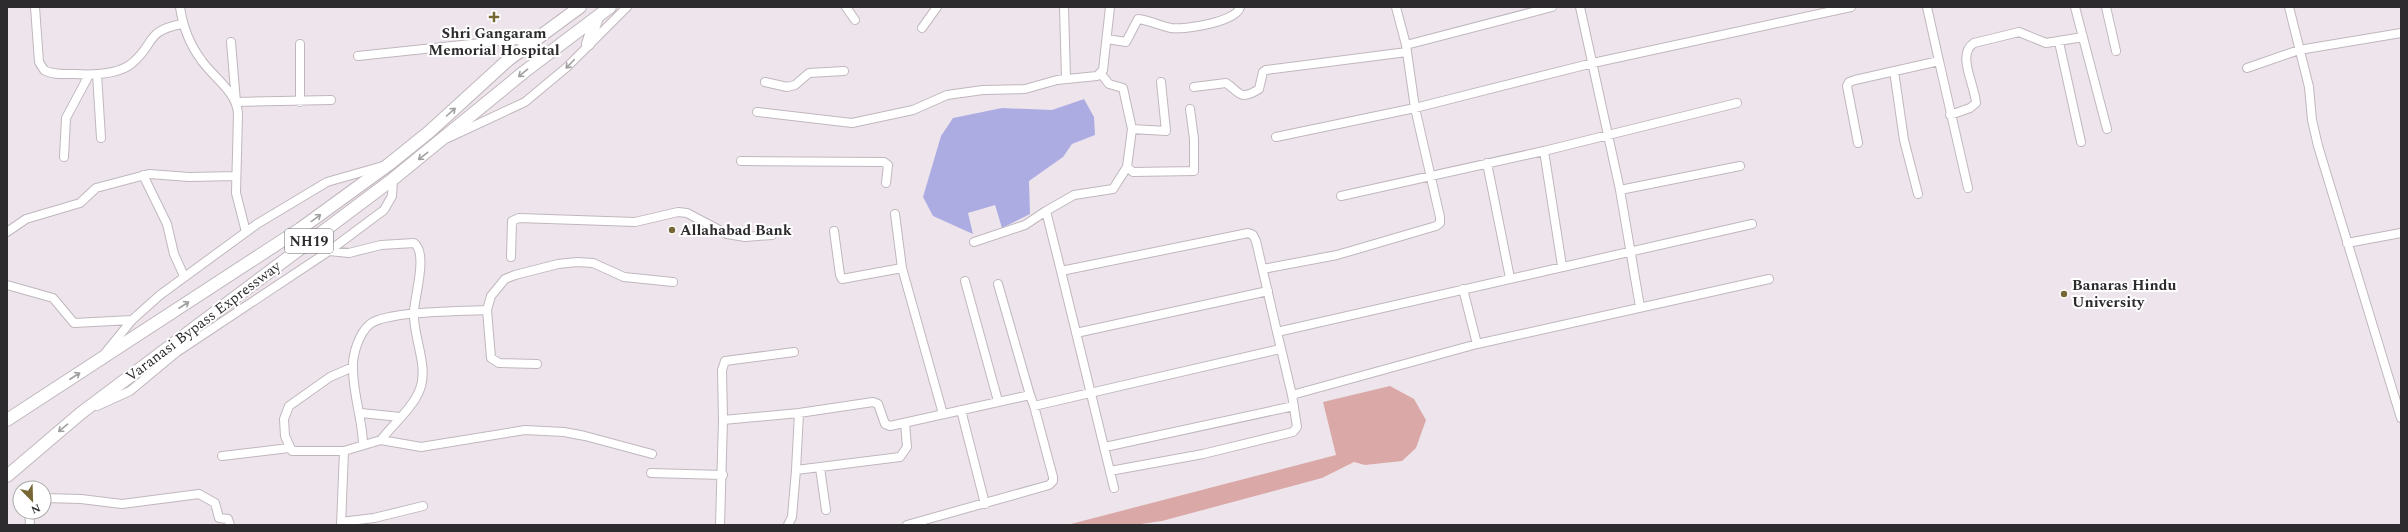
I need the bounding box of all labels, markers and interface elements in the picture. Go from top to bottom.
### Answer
marker: Shri Gangaram Memorial Hospital [488,11,500,23]
place label: Shri Gangaram Memorial Hospital [428,22,560,62]
one-way arrow [565,59,575,69]
one-way arrow [518,68,529,77]
one-way arrow [446,107,456,116]
one-way arrow [418,151,429,160]
one-way arrow [310,214,321,222]
place label: Allahabad Bank [680,219,792,242]
marker: Allahabad Bank [667,225,677,235]
road number: NH19 [285,229,333,253]
street label: Varanasi Bypass Expressway [121,255,286,387]
place label: Banaras Hindu University [2072,274,2176,314]
marker: Banaras Hindu University [2059,289,2069,299]
one-way arrow [178,301,189,309]
one-way arrow [69,372,80,380]
one-way arrow [58,424,68,433]
north arrow [12,480,52,520]
text: N [28,499,43,518]

